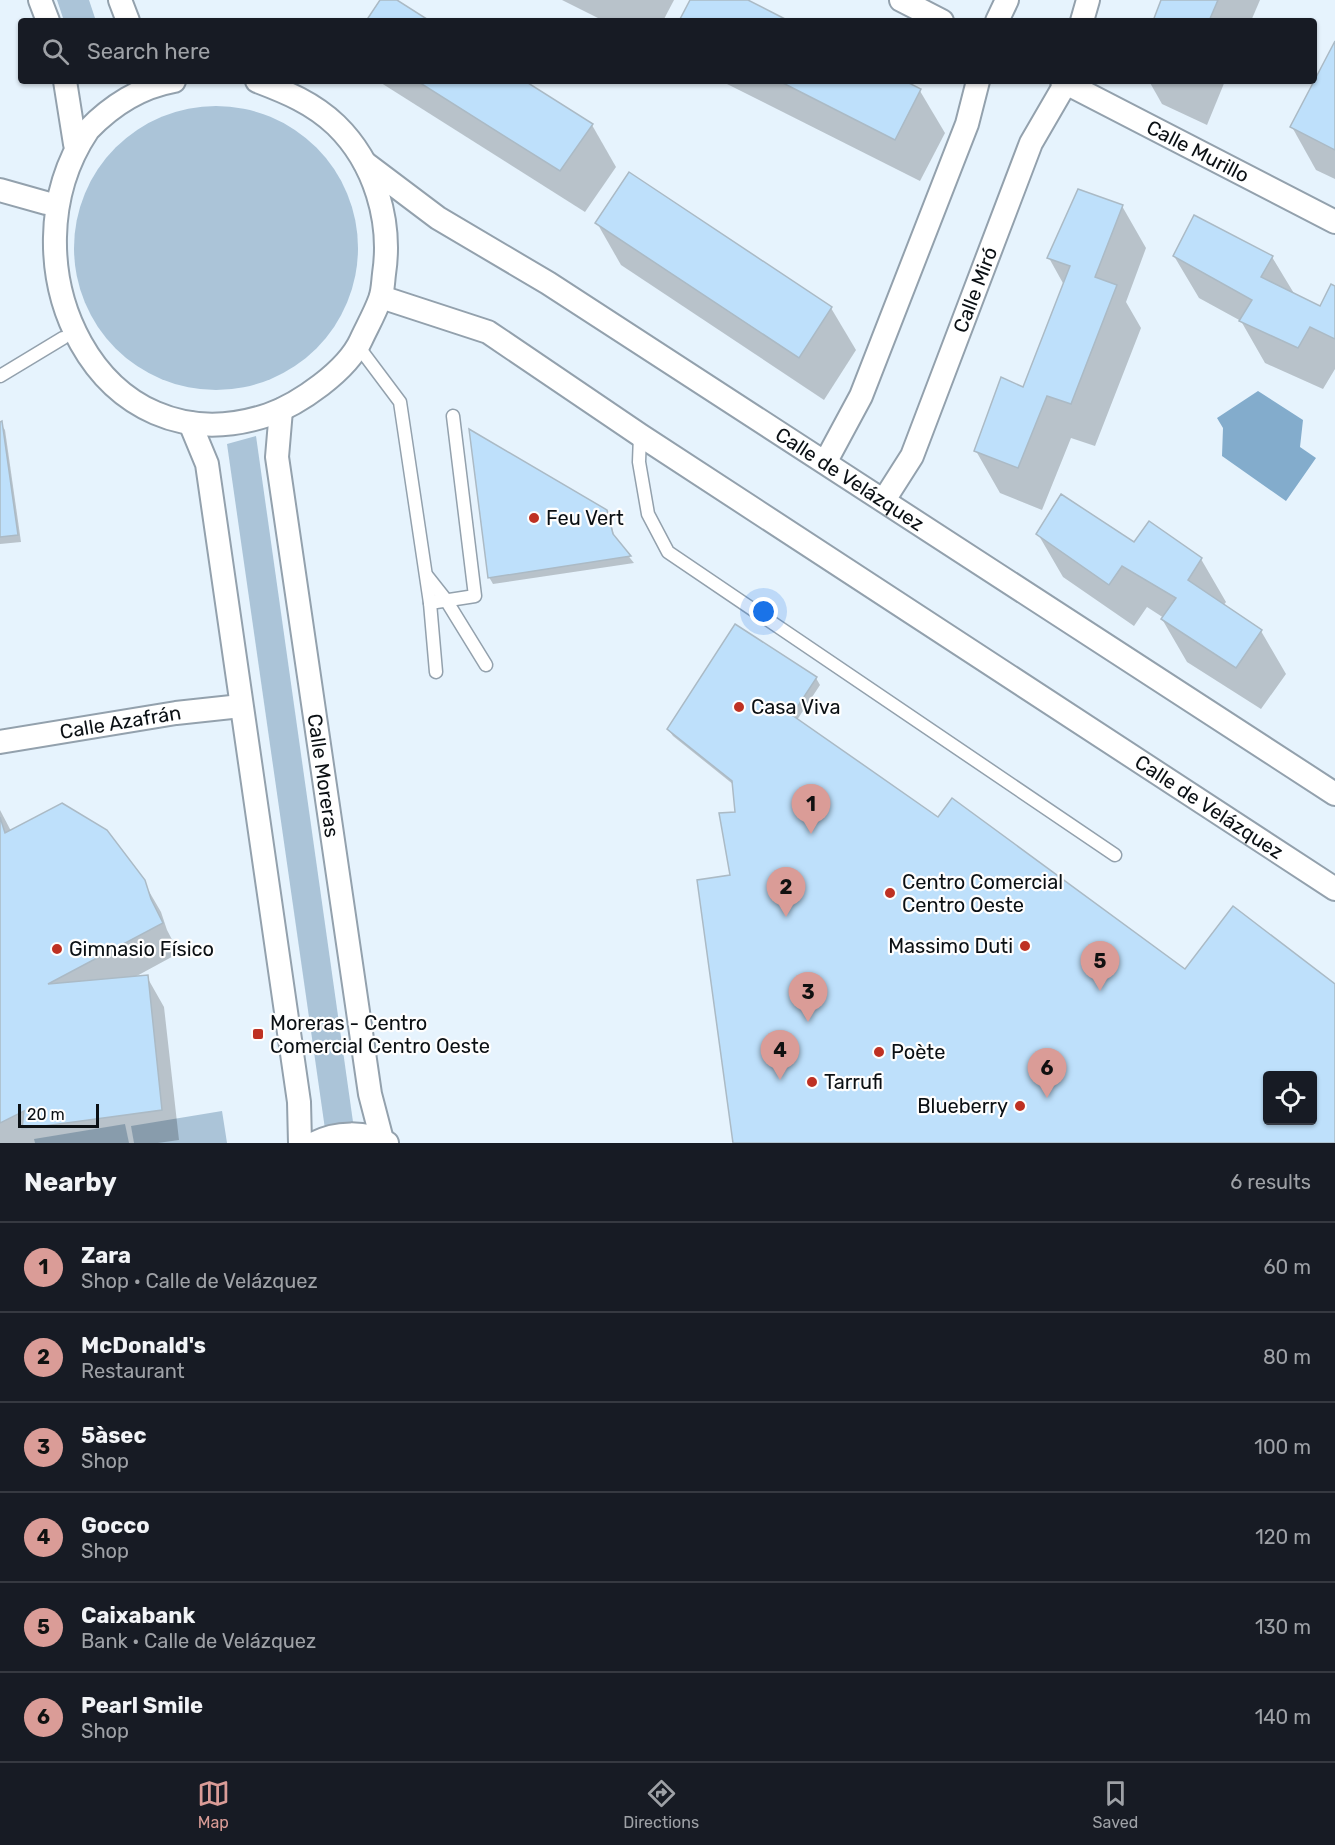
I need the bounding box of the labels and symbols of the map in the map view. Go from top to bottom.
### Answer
street label: Calle Murillo [1143,115,1253,188]
street label: Calle Miró [948,244,1002,336]
street label: Calle de Velázquez [771,422,929,536]
place label: Feu Vert [546,506,624,530]
marker: Feu Vert [527,511,541,525]
your location [749,597,778,626]
place label: Casa Viva [751,695,841,719]
street label: Calle Azafrán [58,700,183,744]
marker: Casa Viva [732,700,746,714]
street label: Calle Moreras [303,712,344,839]
street label: Calle de Velázquez [1130,750,1288,864]
pin: 1 [792,784,830,834]
pin: 2 [766,868,806,917]
place label: Centro Comercial Centro Oeste [902,870,1063,917]
marker: Centro Comercial Centro Oeste [883,886,897,900]
place label: Massimo Duti [888,934,1013,958]
place label: Gimnasio Físico [69,937,214,961]
marker: Massimo Duti [1018,939,1032,953]
marker: Gimnasio Físico [50,942,64,956]
pin: 5 [1080,942,1120,991]
pin: 3 [788,972,828,1022]
place label: Moreras - Centro Comercial Centro Oeste [270,1011,490,1058]
marker: Moreras - Centro Comercial Centro Oeste [251,1027,265,1041]
pin: 4 [760,1030,800,1080]
place label: Poète [891,1040,945,1064]
marker: Poète [872,1045,886,1059]
pin: 6 [1028,1048,1066,1098]
place label: Tarrufi [824,1070,883,1094]
marker: Tarrufi [805,1075,819,1089]
place label: Blueberry [917,1094,1008,1118]
marker: Blueberry [1013,1099,1027,1113]
scale bar [18,1101,99,1128]

